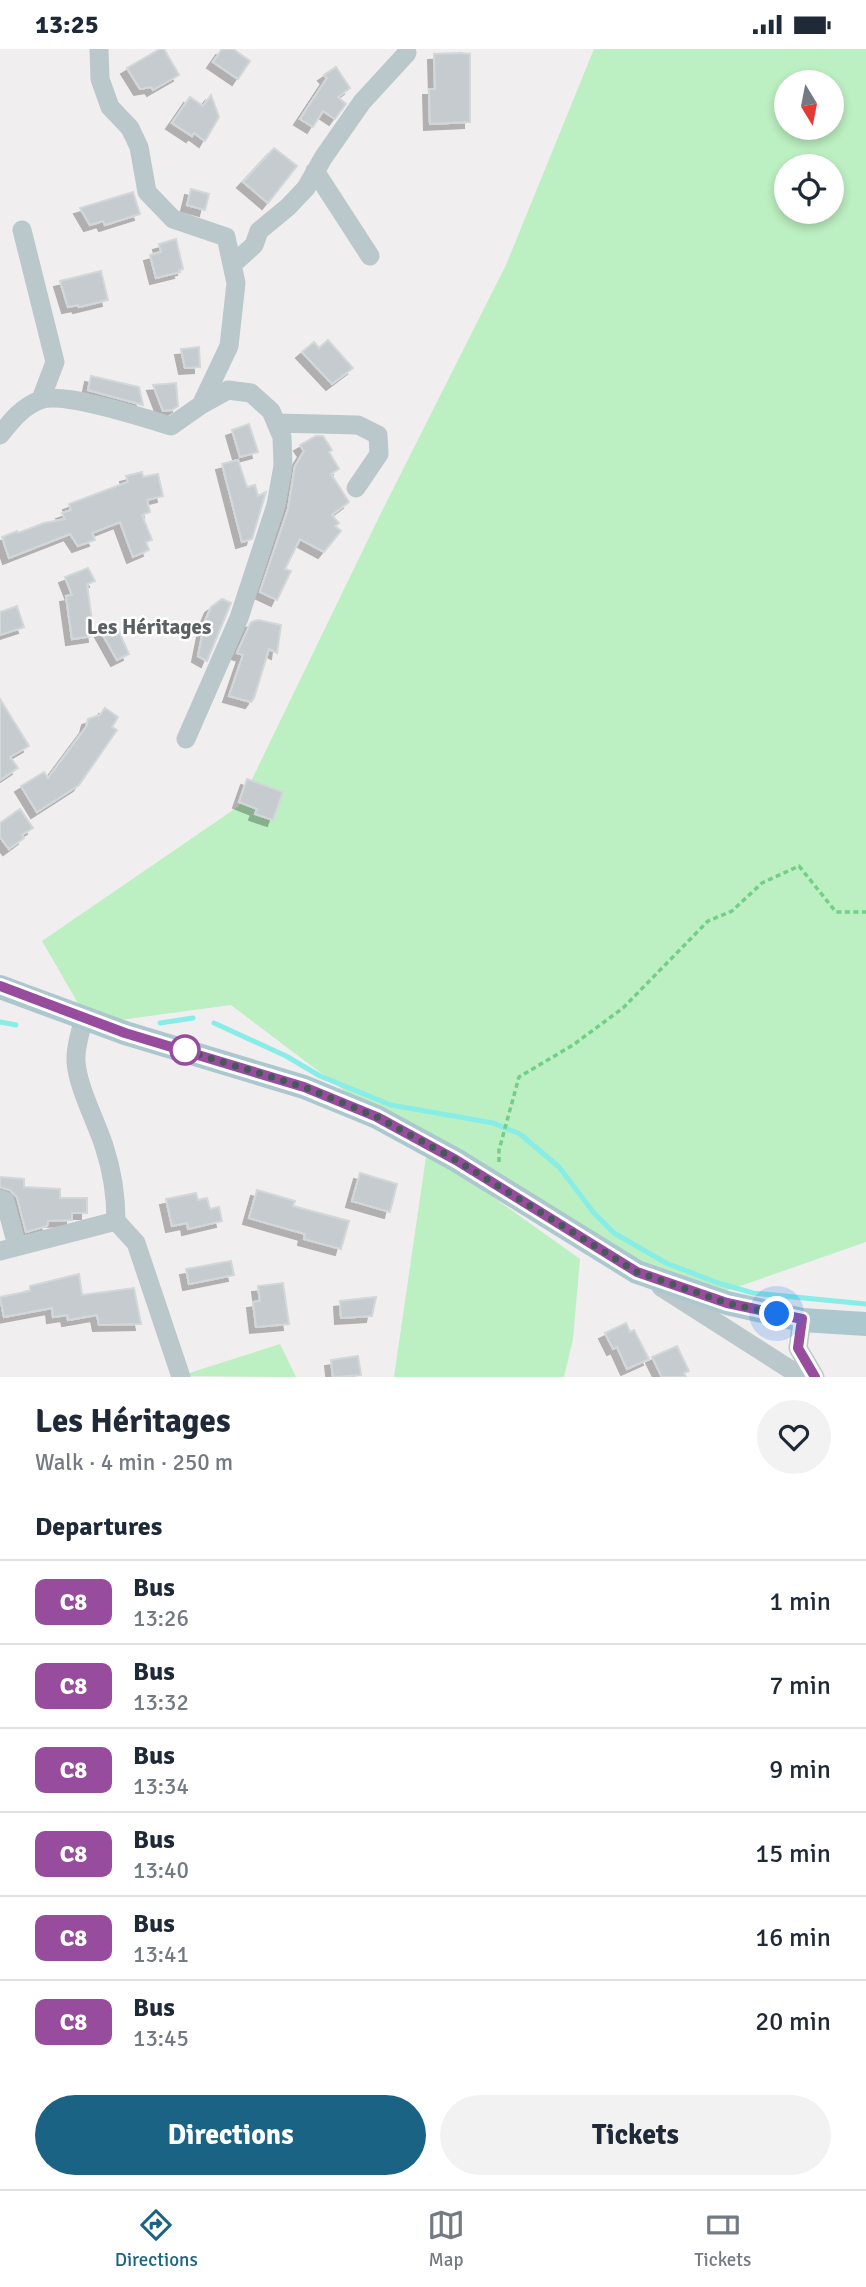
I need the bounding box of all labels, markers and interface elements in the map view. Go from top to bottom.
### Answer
text: 13:25 [35,9,99,41]
north arrow [774,70,844,140]
map controls [774,70,844,224]
button: locate [774,154,844,224]
district label: Les Héritages [87,614,211,640]
unlabelled marker [170,1035,200,1065]
your location [759,1296,794,1331]
button: heart [757,1400,831,1474]
text: Les Héritages [35,1401,231,1442]
text: Walk · 4 min · 250 m [35,1448,233,1477]
text: Departures [35,1511,162,1543]
text: Bus [133,1572,175,1604]
text: 1 min [769,1586,831,1618]
text: C8 [60,1587,87,1617]
text: 13:26 [133,1604,189,1633]
text: Bus [133,1656,175,1688]
text: 7 min [769,1670,831,1702]
text: C8 [60,1671,87,1701]
text: 13:32 [133,1688,189,1717]
text: Bus [133,1740,175,1772]
text: 9 min [769,1754,831,1786]
text: C8 [60,1755,87,1785]
text: 13:34 [133,1772,189,1801]
text: Bus [133,1824,175,1856]
text: 15 min [755,1838,831,1870]
text: C8 [60,1839,87,1869]
text: 13:40 [133,1856,189,1885]
text: Bus [133,1908,175,1940]
text: 16 min [755,1922,831,1954]
text: C8 [60,1923,87,1953]
text: 13:41 [133,1940,189,1969]
text: Bus [133,1992,175,2024]
text: 20 min [755,2006,831,2038]
text: C8 [60,2007,87,2037]
text: 13:45 [133,2024,189,2053]
button: Directions [35,2095,426,2175]
button: Tickets [440,2095,831,2175]
tab: Directions [115,2206,198,2272]
tab: Map [427,2206,465,2272]
tab: Tickets [694,2206,751,2272]

